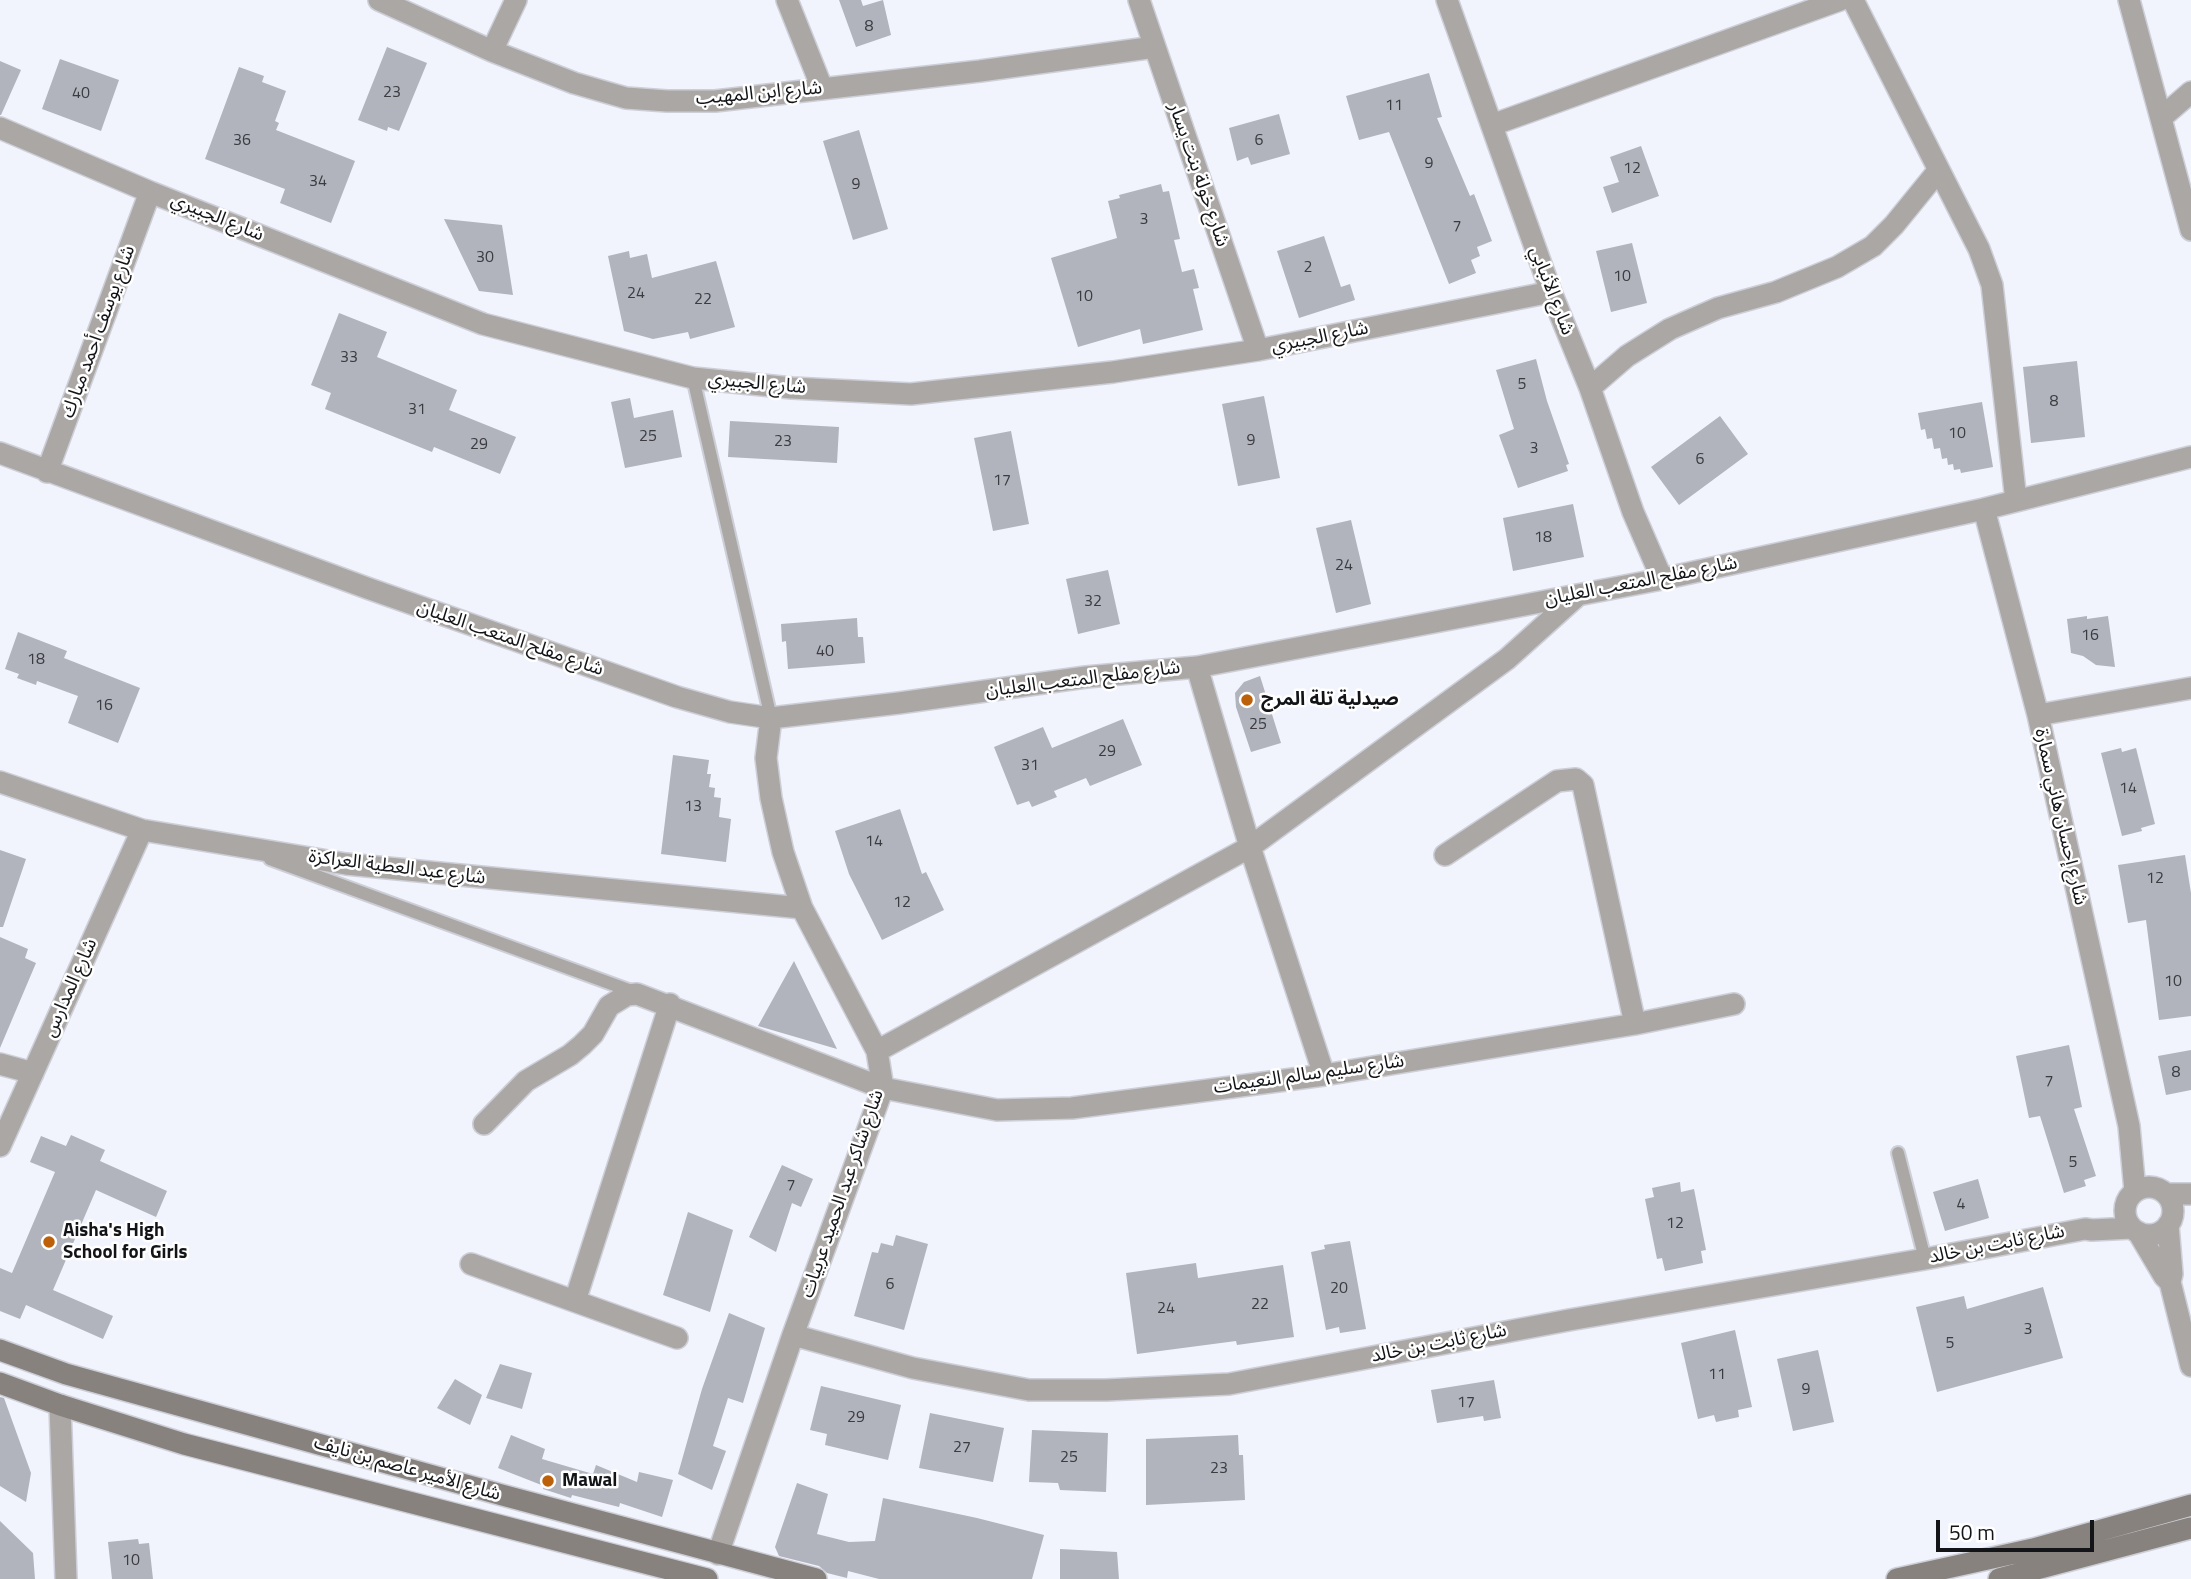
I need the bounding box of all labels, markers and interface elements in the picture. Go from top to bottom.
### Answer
house number: 8 [865,17,873,37]
street label: شارع ابن المهيب [695,77,823,111]
house number: 23 [383,83,401,103]
house number: 40 [72,84,90,104]
house number: 11 [1385,96,1403,116]
street label: شارع خولة بنت يسار [1163,100,1233,250]
house number: 36 [233,131,251,151]
house number: 6 [1255,131,1263,151]
house number: 9 [1425,154,1433,174]
house number: 12 [1623,159,1641,179]
house number: 34 [309,172,327,192]
house number: 9 [852,175,860,195]
street label: شارع الجبيري [167,189,267,247]
house number: 3 [1140,210,1148,230]
house number: 7 [1453,217,1461,237]
street label: شارع يوسف أحمد مبارك [57,243,141,421]
street label: شارع الأنبابي [1524,243,1578,339]
house number: 30 [476,248,494,268]
house number: 2 [1304,258,1312,278]
house number: 10 [1613,267,1631,287]
house number: 24 [627,284,645,304]
house number: 10 [1075,287,1093,307]
house number: 22 [694,290,712,310]
street label: شارع الجبيري [1270,317,1370,359]
house number: 33 [340,348,358,368]
street label: شارع الجبيري [707,368,807,400]
house number: 5 [1518,375,1526,395]
house number: 8 [2050,392,2058,412]
house number: 31 [408,400,426,420]
house number: 10 [1948,424,1966,444]
house number: 25 [639,427,657,447]
house number: 9 [1247,431,1255,451]
house number: 23 [774,432,792,452]
house number: 29 [470,435,488,455]
house number: 3 [1530,439,1538,459]
house number: 6 [1696,450,1704,470]
house number: 17 [993,471,1011,491]
house number: 18 [1534,528,1552,548]
street label: شارع مفلح المتعب العليان [1543,552,1739,612]
house number: 24 [1335,556,1353,576]
house number: 32 [1084,592,1102,612]
street label: شارع مفلح المتعب العليان [414,596,606,682]
house number: 16 [2081,626,2099,646]
house number: 40 [816,642,834,662]
house number: 18 [27,650,45,670]
street label: شارع مفلح المتعب العليان [984,657,1182,703]
place label: صيدلية تلة المرج [1261,689,1399,711]
marker: صيدلية تلة المرج [1239,692,1255,708]
house number: 16 [95,696,113,716]
house number: 25 [1249,715,1267,735]
street label: شارع إحسان هاني سمارة [2029,726,2091,908]
house number: 29 [1098,742,1116,762]
house number: 31 [1021,756,1039,776]
house number: 14 [2119,779,2137,799]
house number: 13 [684,797,702,817]
house number: 14 [865,832,883,852]
street label: شارع عبد العطية العراكزة [307,846,487,890]
house number: 12 [2146,869,2164,889]
house number: 12 [893,893,911,913]
street label: شارع المدارس [39,935,103,1041]
house number: 10 [2164,972,2182,992]
street label: شارع سليم سالم النعيمات [1212,1050,1406,1100]
house number: 8 [2172,1063,2180,1083]
house number: 7 [2045,1072,2053,1092]
street label: شارع شاكر عبد الحميد عربيات [797,1087,889,1301]
house number: 5 [2069,1153,2077,1173]
house number: 7 [787,1176,795,1196]
house number: 4 [1957,1195,1965,1215]
house number: 12 [1666,1214,1684,1234]
place label: Aisha's High School for Girls [63,1220,188,1264]
street label: شارع ثابت بن خالد [1927,1221,2067,1269]
marker: Aisha's High School for Girls [41,1234,57,1250]
house number: 6 [886,1275,894,1295]
house number: 20 [1330,1279,1348,1299]
house number: 22 [1251,1295,1269,1315]
house number: 24 [1157,1299,1175,1319]
street label: شارع ثابت بن خالد [1369,1320,1509,1368]
house number: 3 [2024,1320,2032,1340]
house number: 5 [1946,1334,1954,1354]
house number: 11 [1708,1365,1726,1385]
house number: 9 [1802,1380,1810,1400]
house number: 17 [1457,1393,1475,1413]
house number: 29 [847,1408,865,1428]
street label: شارع الأمير عاصم بن نايف [311,1431,503,1507]
house number: 27 [953,1438,971,1458]
house number: 25 [1060,1448,1078,1468]
house number: 23 [1210,1459,1228,1479]
place label: Mawal [562,1470,617,1492]
marker: Mawal [540,1473,556,1489]
scale bar [1939,1506,2096,1550]
text: 50 m [1949,1516,1995,1548]
house number: 10 [122,1551,140,1571]

